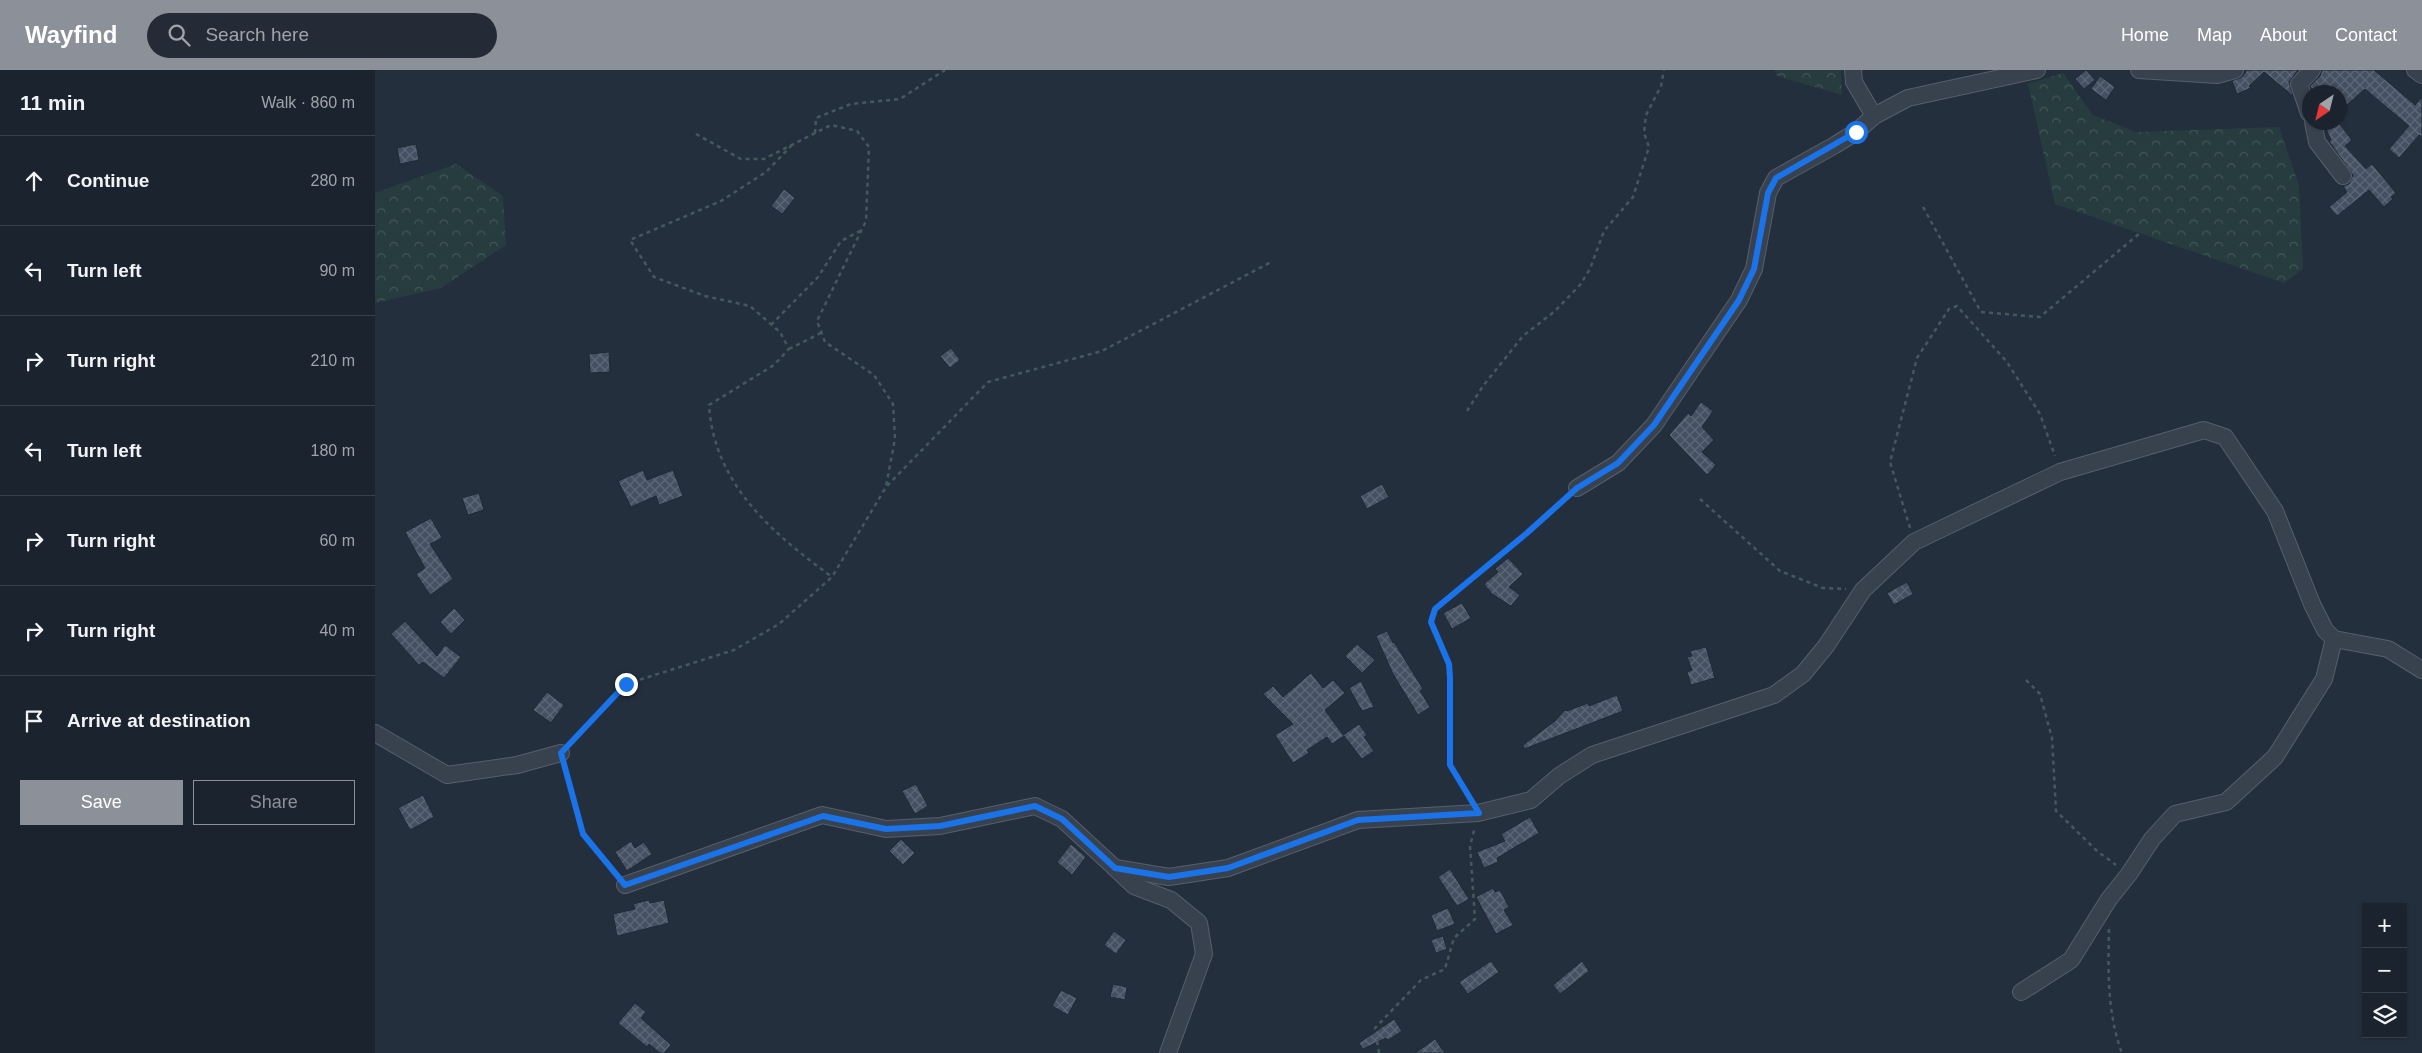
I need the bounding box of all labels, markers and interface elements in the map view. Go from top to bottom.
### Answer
search box [147,13,497,58]
text: Wayfind [25,21,117,48]
icon: search [165,21,193,49]
text: Search here [205,24,309,45]
text: Home [2121,25,2169,45]
text: Map [2197,25,2232,45]
text: About [2260,25,2307,45]
text: Contact [2335,25,2397,45]
north arrow [2302,85,2347,130]
text: 11 min [20,91,85,114]
text: Walk · 860 m [261,94,355,111]
route start [1845,121,1868,144]
icon: ahead [20,167,48,195]
text: Continue [67,170,149,191]
text: 280 m [311,172,355,189]
icon: left [20,257,48,285]
text: Turn left [67,260,142,281]
text: 90 m [319,262,355,279]
icon: right [20,347,48,375]
text: Turn right [67,350,155,371]
text: 210 m [311,352,355,369]
icon: left [20,437,48,465]
text: Turn left [67,440,142,461]
text: 180 m [311,442,355,459]
icon: right [20,527,48,555]
text: Turn right [67,530,155,551]
text: 60 m [319,532,355,549]
icon: right [20,617,48,645]
text: Turn right [67,620,155,641]
text: 40 m [319,622,355,639]
route end [615,673,638,696]
icon: arrive [20,707,48,735]
text: Arrive at destination [67,710,251,731]
button: Save [20,780,183,825]
button: Share [193,780,355,825]
map controls [2362,903,2407,1038]
button: + [2362,903,2407,948]
button: − [2362,948,2407,993]
button: layers [2362,993,2407,1038]

